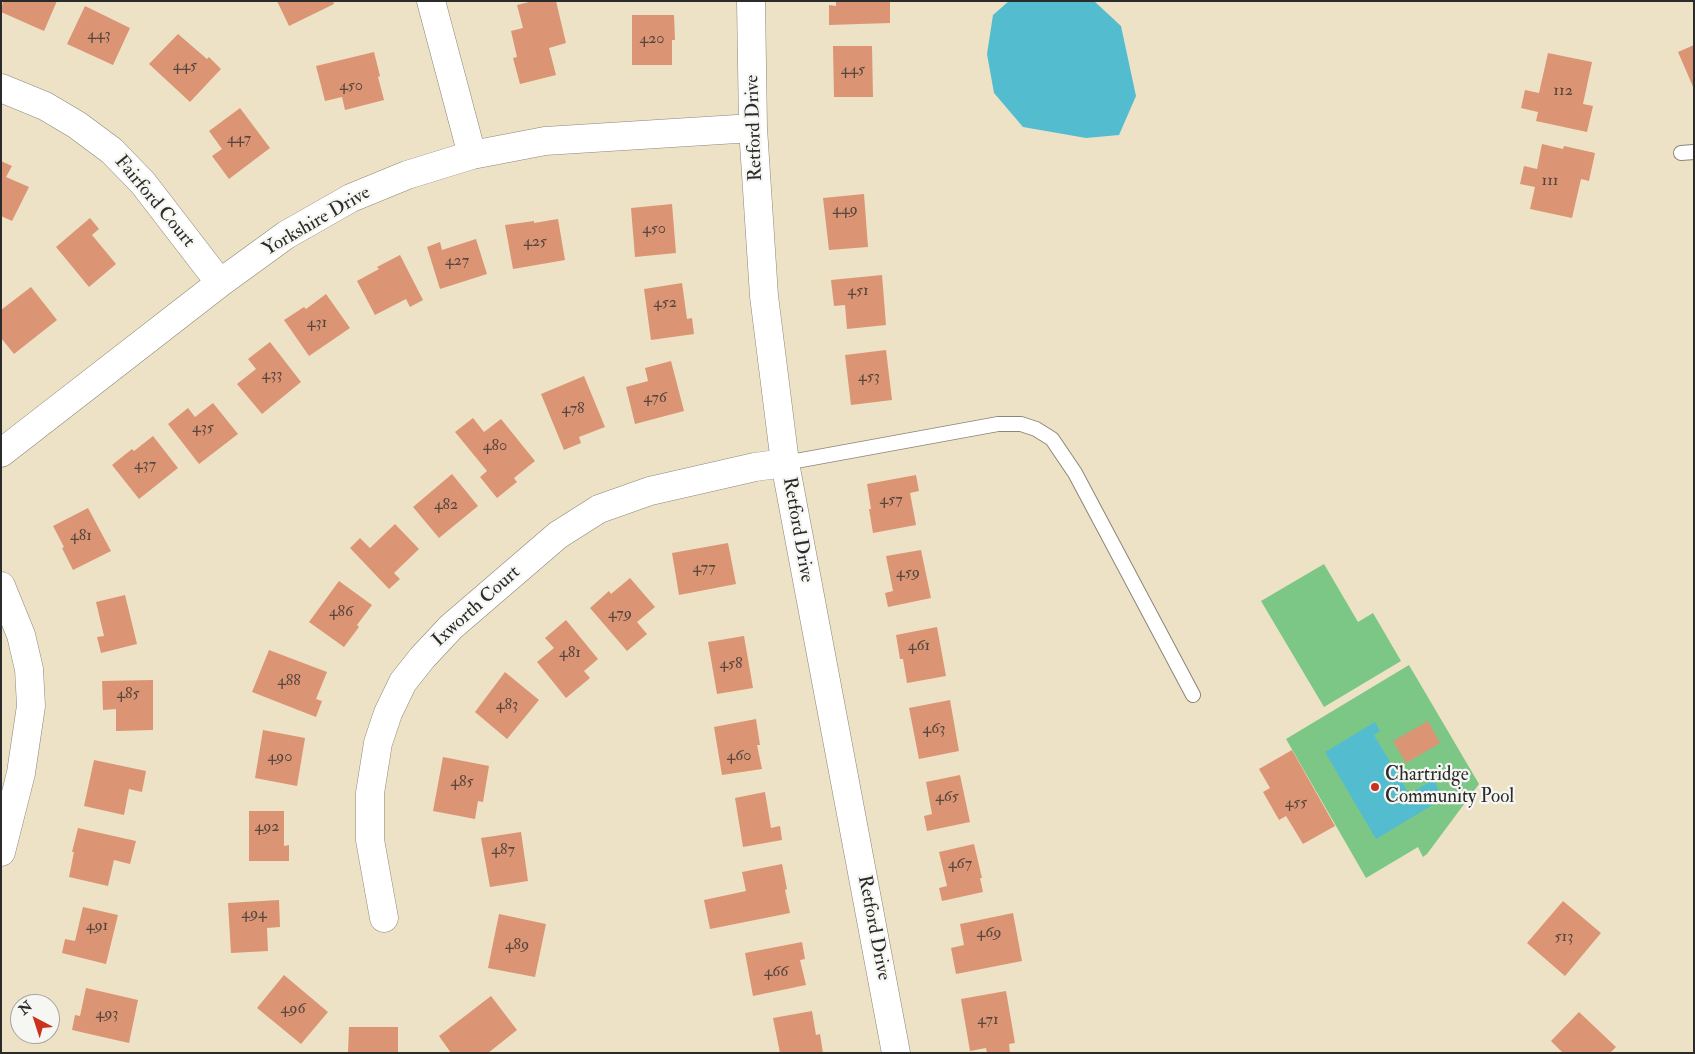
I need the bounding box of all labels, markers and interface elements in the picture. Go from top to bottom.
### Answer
house number: 443 [87,26,111,46]
house number: 420 [640,30,664,50]
house number: 445 [173,57,197,77]
house number: 445 [841,61,865,81]
street label: Retford Drive [742,74,768,182]
house number: 450 [339,77,363,97]
house number: 112 [1553,82,1573,102]
house number: 447 [227,130,251,150]
street label: Fairford Court [109,151,199,253]
house number: 111 [1541,172,1559,192]
street label: Yorkshire Drive [259,182,375,262]
house number: 449 [832,201,858,221]
house number: 450 [642,220,666,240]
house number: 425 [523,233,547,253]
house number: 427 [445,252,469,272]
house number: 451 [847,282,869,302]
house number: 452 [653,294,677,314]
house number: 431 [307,314,327,334]
house number: 433 [262,366,282,386]
house number: 453 [858,368,880,388]
house number: 476 [643,389,667,409]
house number: 478 [561,400,585,420]
house number: 435 [192,419,214,439]
house number: 480 [483,437,507,457]
house number: 437 [134,456,156,476]
street label: Retford Drive [777,476,817,584]
house number: 457 [879,491,902,511]
house number: 482 [434,496,458,516]
house number: 481 [70,527,92,547]
house number: 477 [693,559,715,579]
street label: Ixworth Court [428,562,526,652]
house number: 459 [896,564,920,584]
house number: 486 [329,603,353,623]
house number: 479 [608,605,632,625]
house number: 461 [908,637,930,657]
house number: 481 [559,644,581,664]
house number: 458 [719,655,743,675]
house number: 488 [277,672,301,692]
house number: 485 [116,685,140,705]
house number: 483 [496,696,518,716]
house number: 463 [923,720,945,740]
house number: 460 [727,747,751,767]
house number: 490 [267,748,293,768]
place label: Chartridge Community Pool [1385,765,1514,809]
house number: 485 [450,773,474,793]
marker: Chartridge Community Pool [1369,781,1381,793]
house number: 465 [935,788,959,808]
house number: 455 [1285,794,1307,814]
house number: 492 [255,818,279,838]
house number: 487 [491,841,515,861]
house number: 467 [948,855,972,875]
street label: Retford Drive [852,874,894,982]
house number: 494 [241,905,267,925]
house number: 491 [86,917,108,937]
house number: 469 [977,924,1001,944]
house number: 513 [1555,928,1573,948]
house number: 489 [505,936,529,956]
house number: 466 [764,963,788,983]
north arrow [10,994,60,1044]
text: N [15,997,36,1018]
house number: 496 [281,1000,305,1020]
house number: 493 [96,1005,118,1025]
house number: 471 [977,1011,999,1031]

